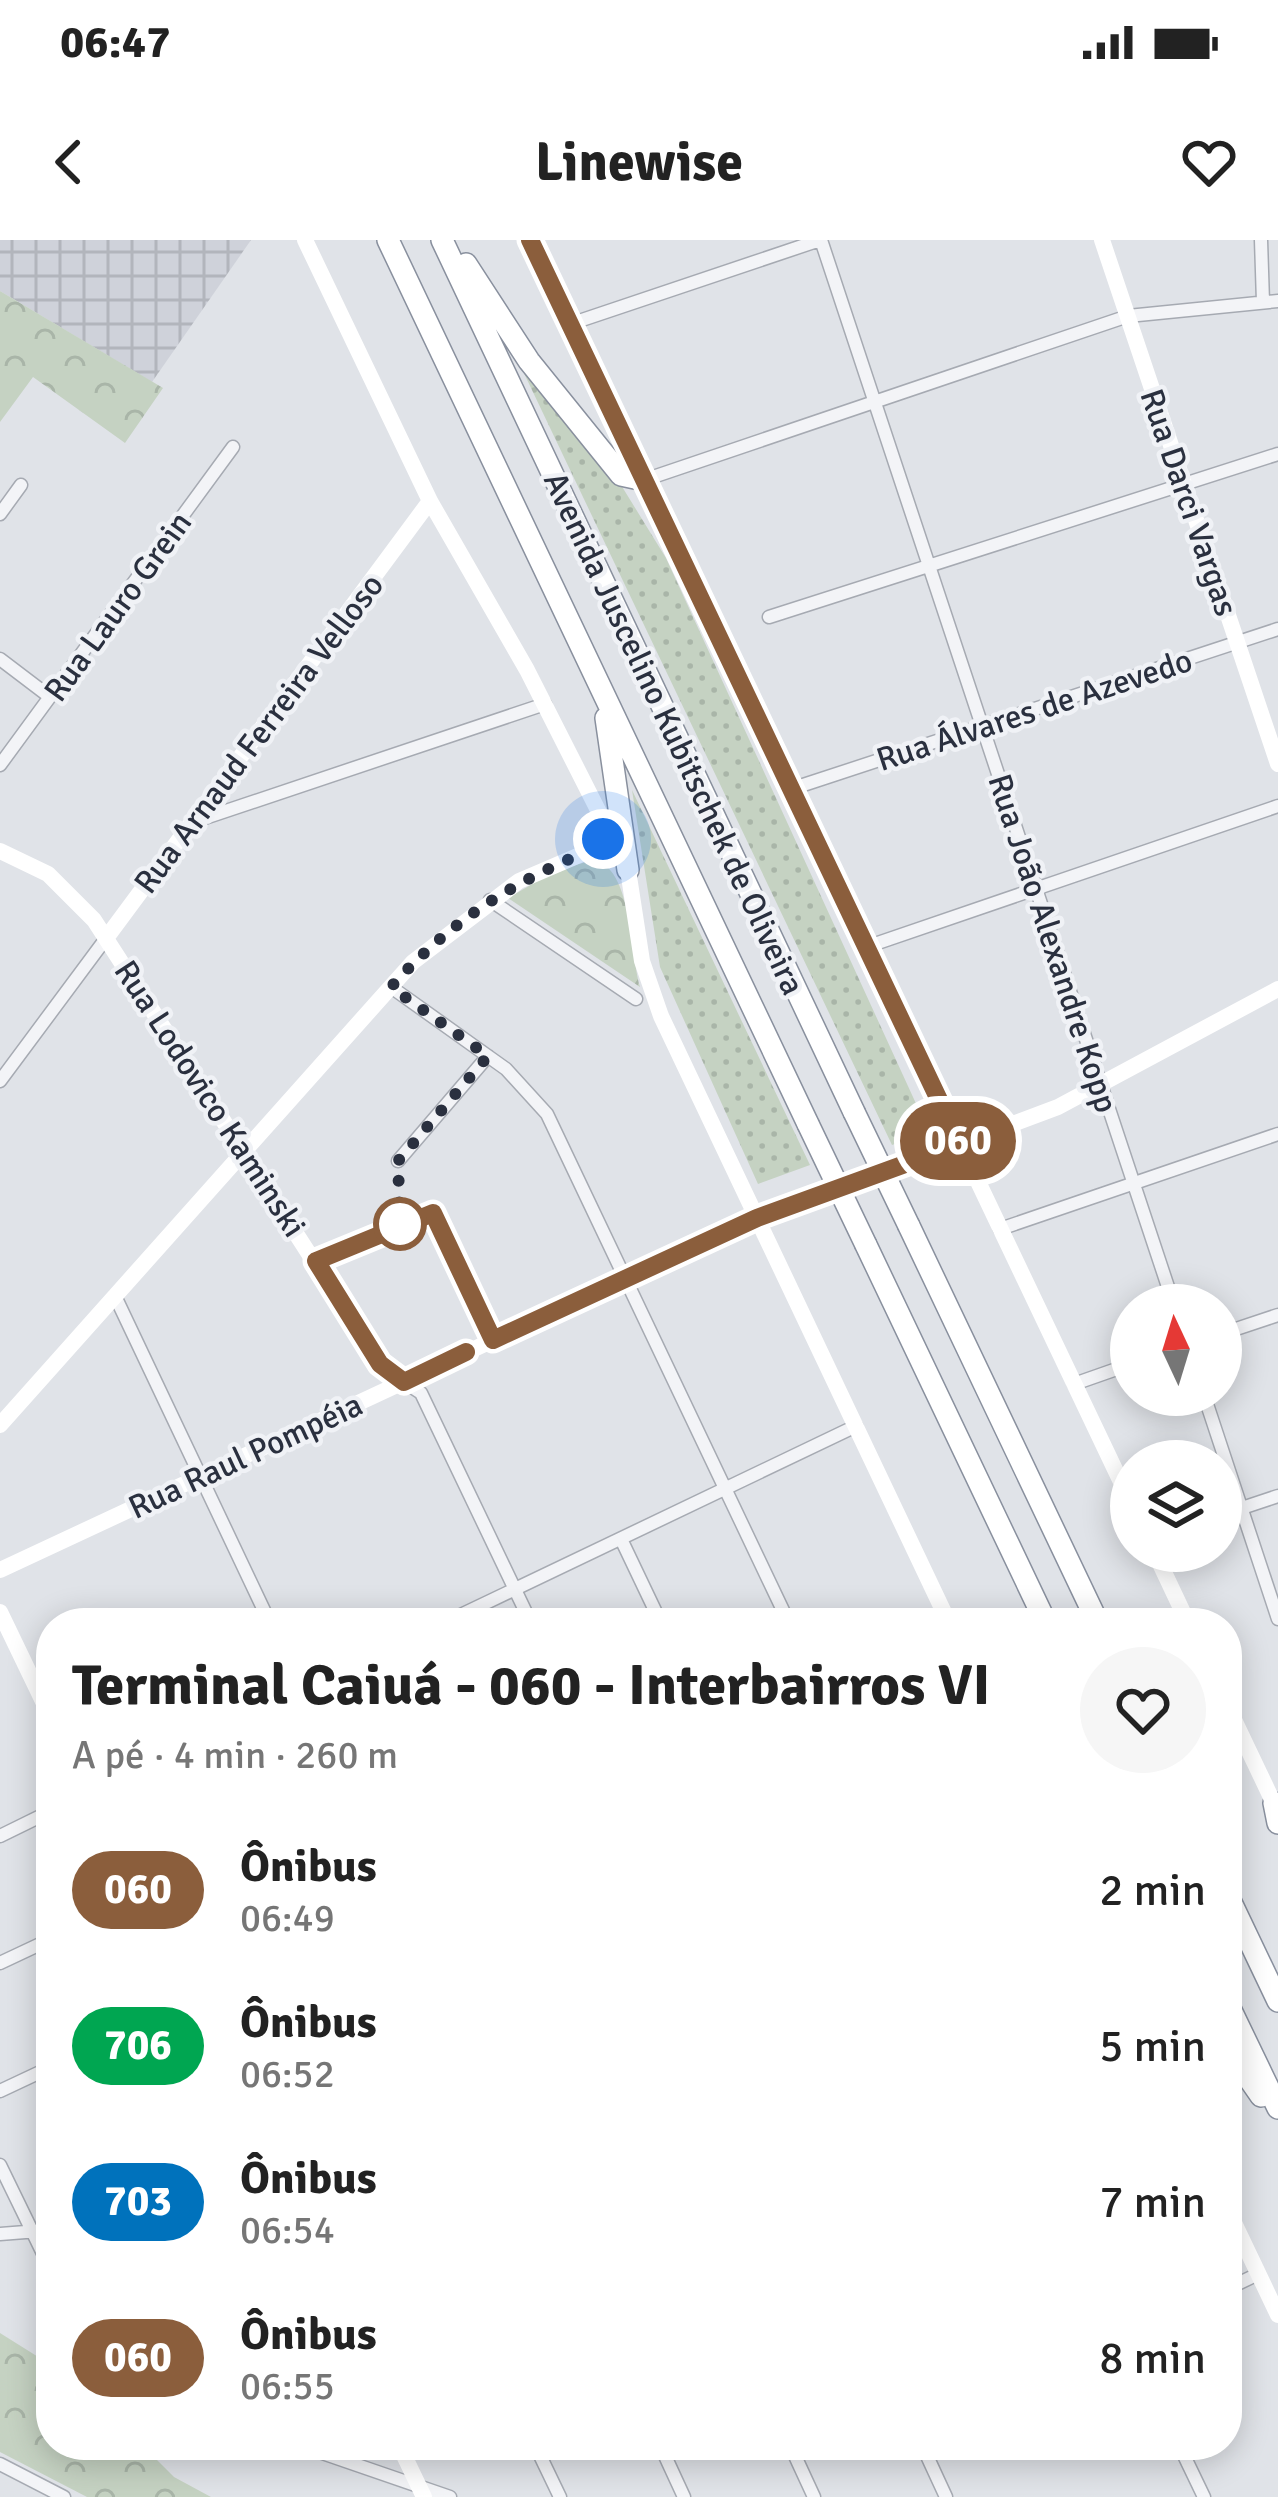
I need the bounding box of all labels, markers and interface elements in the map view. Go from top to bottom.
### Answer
text: 06:47 [60,15,170,70]
icon: back [36,129,102,195]
text: Linewise [535,129,743,196]
icon: heart [1176,129,1242,195]
street label: Rua Darci Vargas [1131,384,1247,621]
street label: Avenida Juscelino Kubitschek de Oliveira [534,466,813,1002]
street label: Rua Lauro Grein [36,504,201,710]
street label: Rua Arnaud Ferreira Velloso [125,566,393,902]
street label: Rua Álvares de Azevedo [872,640,1197,781]
street label: Rua João Alexandre Kopp [978,769,1127,1118]
your location [573,809,633,869]
street label: Rua Lodovico Kaminski [105,953,315,1245]
line badge: 060 [889,1102,1027,1180]
text: 060 [924,1115,992,1166]
unlabelled marker [375,1199,425,1249]
north arrow [1110,1284,1242,1416]
map controls [1110,1284,1242,1572]
street label: Rua Raul Pompéia [122,1384,369,1528]
button: layers [1110,1440,1242,1572]
button: heart [1080,1647,1206,1773]
text: Terminal Caiuá - 060 - Interbairros VI [72,1650,990,1721]
text: A pé · 4 min · 260 m [72,1731,398,1779]
text: Ônibus [240,1839,377,1894]
text: 2 min [1099,1863,1206,1918]
text: 060 [104,1864,172,1915]
text: 06:49 [240,1894,335,1942]
text: Ônibus [240,1995,377,2050]
text: 5 min [1099,2019,1206,2074]
text: 706 [104,2020,172,2071]
text: 06:52 [240,2050,335,2098]
text: Ônibus [240,2151,377,2206]
text: 7 min [1099,2175,1206,2230]
text: 703 [104,2176,172,2227]
text: 06:54 [240,2206,335,2254]
text: Ônibus [240,2307,377,2362]
text: 8 min [1099,2331,1206,2386]
text: 060 [104,2332,172,2383]
text: 06:55 [240,2362,335,2410]

